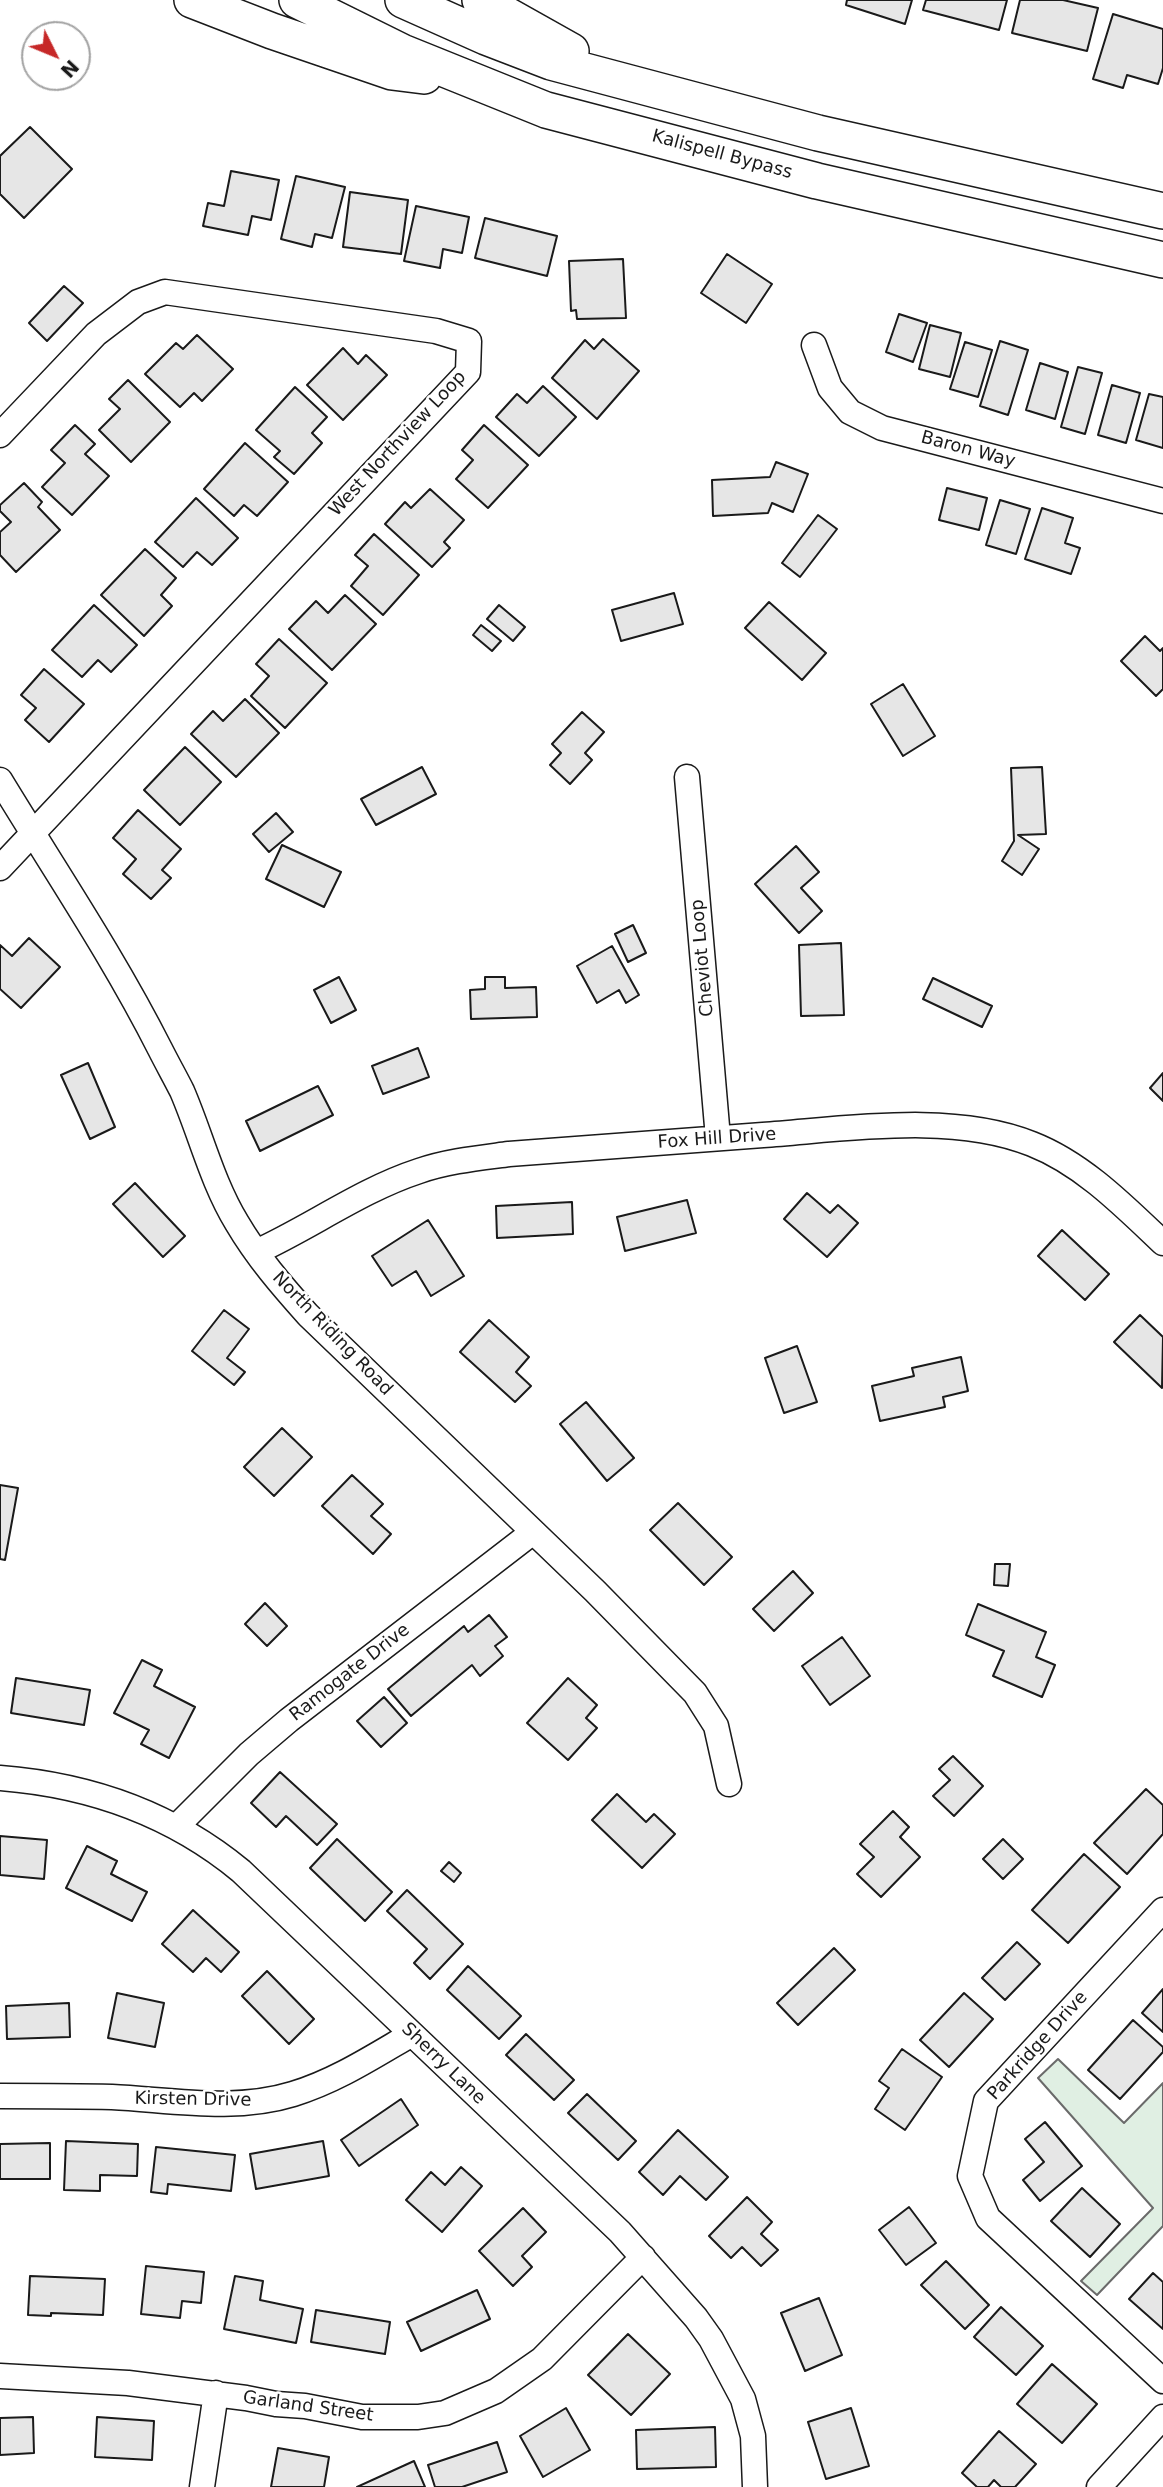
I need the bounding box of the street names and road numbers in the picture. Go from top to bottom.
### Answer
street label: Kalispell Bypass [649,126,795,184]
street label: West Northview Loop [325,367,471,521]
street label: Baron Way [918,427,1018,473]
street label: Cheviot Loop [687,898,719,1018]
street label: Fox Hill Drive [657,1124,777,1154]
street label: North Riding Road [267,1268,397,1400]
street label: Ramogate Drive [286,1620,414,1726]
street label: Parkridge Drive [983,1987,1093,2105]
street label: Sherry Lane [397,2019,489,2109]
street label: Kirsten Drive [134,2088,252,2112]
street label: Garland Street [241,2387,375,2427]

